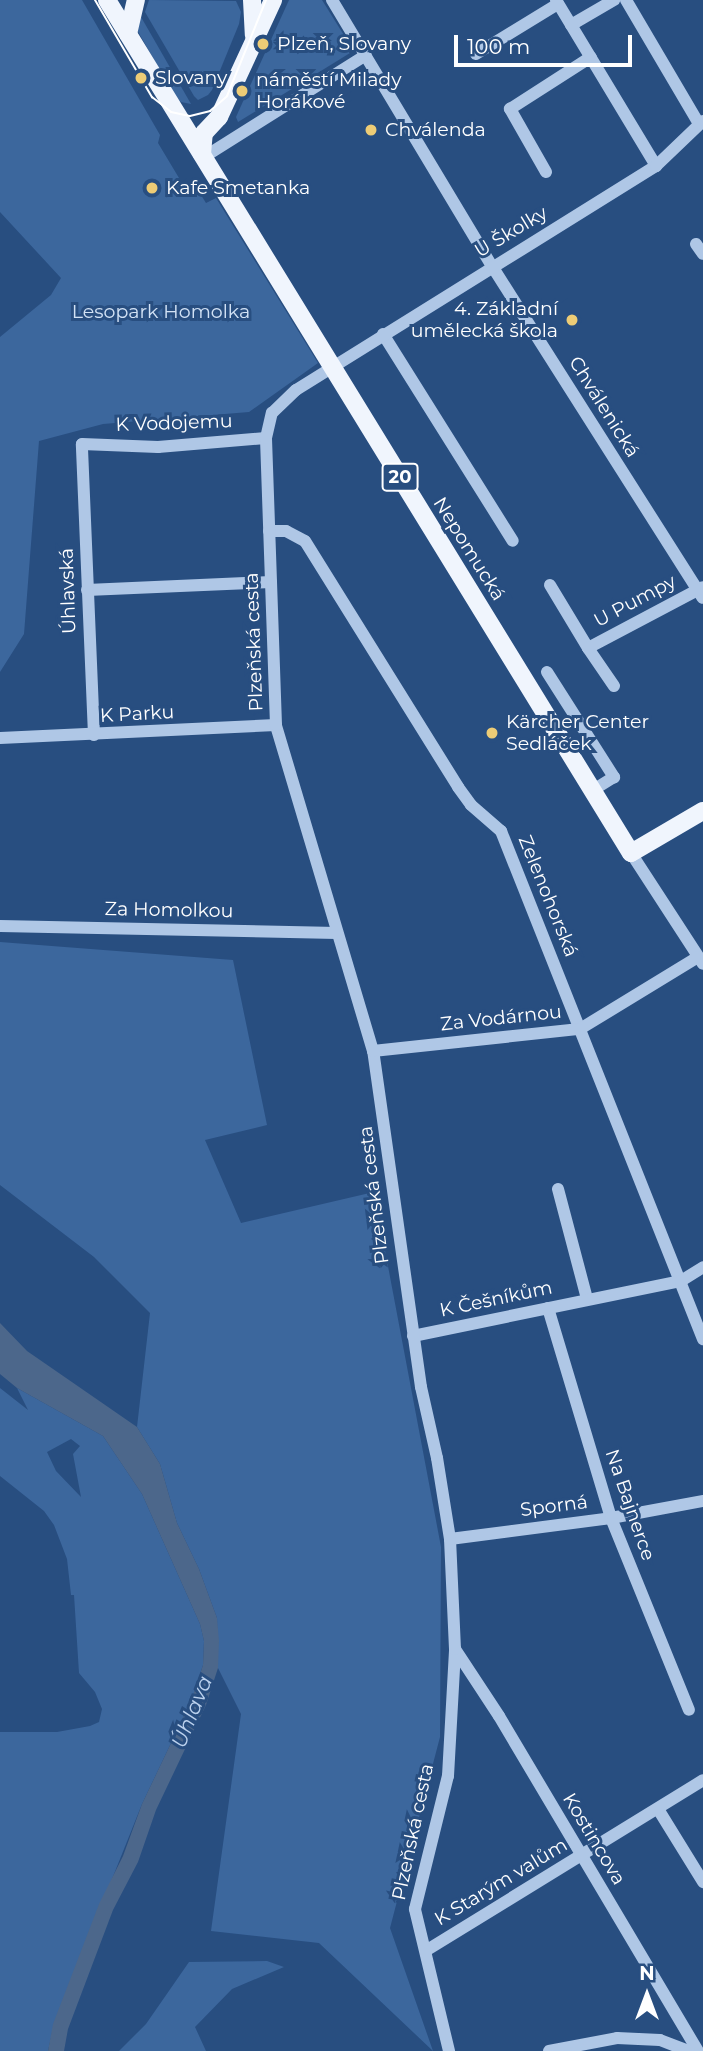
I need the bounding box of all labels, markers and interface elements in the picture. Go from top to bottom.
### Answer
scale bar [458,21,636,65]
place label: Plzeň, Slovany [277,33,411,55]
text: 100 m [467,34,530,59]
marker: Plzeň, Slovany [255,36,271,52]
place label: Slovany [155,67,227,89]
place label: náměstí Milady Horákové [256,69,401,113]
marker: Slovany [133,70,149,86]
marker: náměstí Milady Horákové [234,83,250,99]
place label: Chválenda [385,119,486,141]
marker: Chválenda [363,122,379,138]
place label: Kafe Smetanka [166,177,310,199]
marker: Kafe Smetanka [144,180,160,196]
street label: U Školky [470,201,552,263]
place label: 4. Základní umělecká škola [411,298,558,342]
park label: Lesopark Homolka [72,301,250,323]
marker: 4. Základní umělecká škola [564,312,580,328]
street label: Chválenická [564,352,644,462]
street label: K Vodojemu [115,410,233,436]
road number: 20 [381,462,419,491]
street label: Nepomucká [428,493,510,605]
street label: Úhlavská [55,548,81,634]
street label: U Pumpy [590,570,680,632]
street label: Plzeňská cesta [240,572,268,712]
street label: K Parku [99,701,175,727]
place label: Kärcher Center Sedláček [506,711,649,755]
marker: Kärcher Center Sedláček [484,725,500,741]
street label: Zelenohorská [513,832,583,960]
street label: Za Homolkou [104,897,234,923]
street label: Za Vodárnou [439,1000,563,1036]
street label: Plzeňská cesta [354,1125,394,1265]
street label: K Češníkům [438,1276,554,1322]
street label: Na Bajnerce [600,1446,660,1564]
street label: Sporná [519,1491,589,1521]
water label: Úhlava [166,1672,218,1752]
street label: Plzeňská cesta [387,1762,439,1902]
street label: Kostincova [558,1789,630,1889]
street label: K Starým valům [430,1833,572,1931]
north arrow [612,1960,682,2030]
text: N [639,1962,655,1985]

